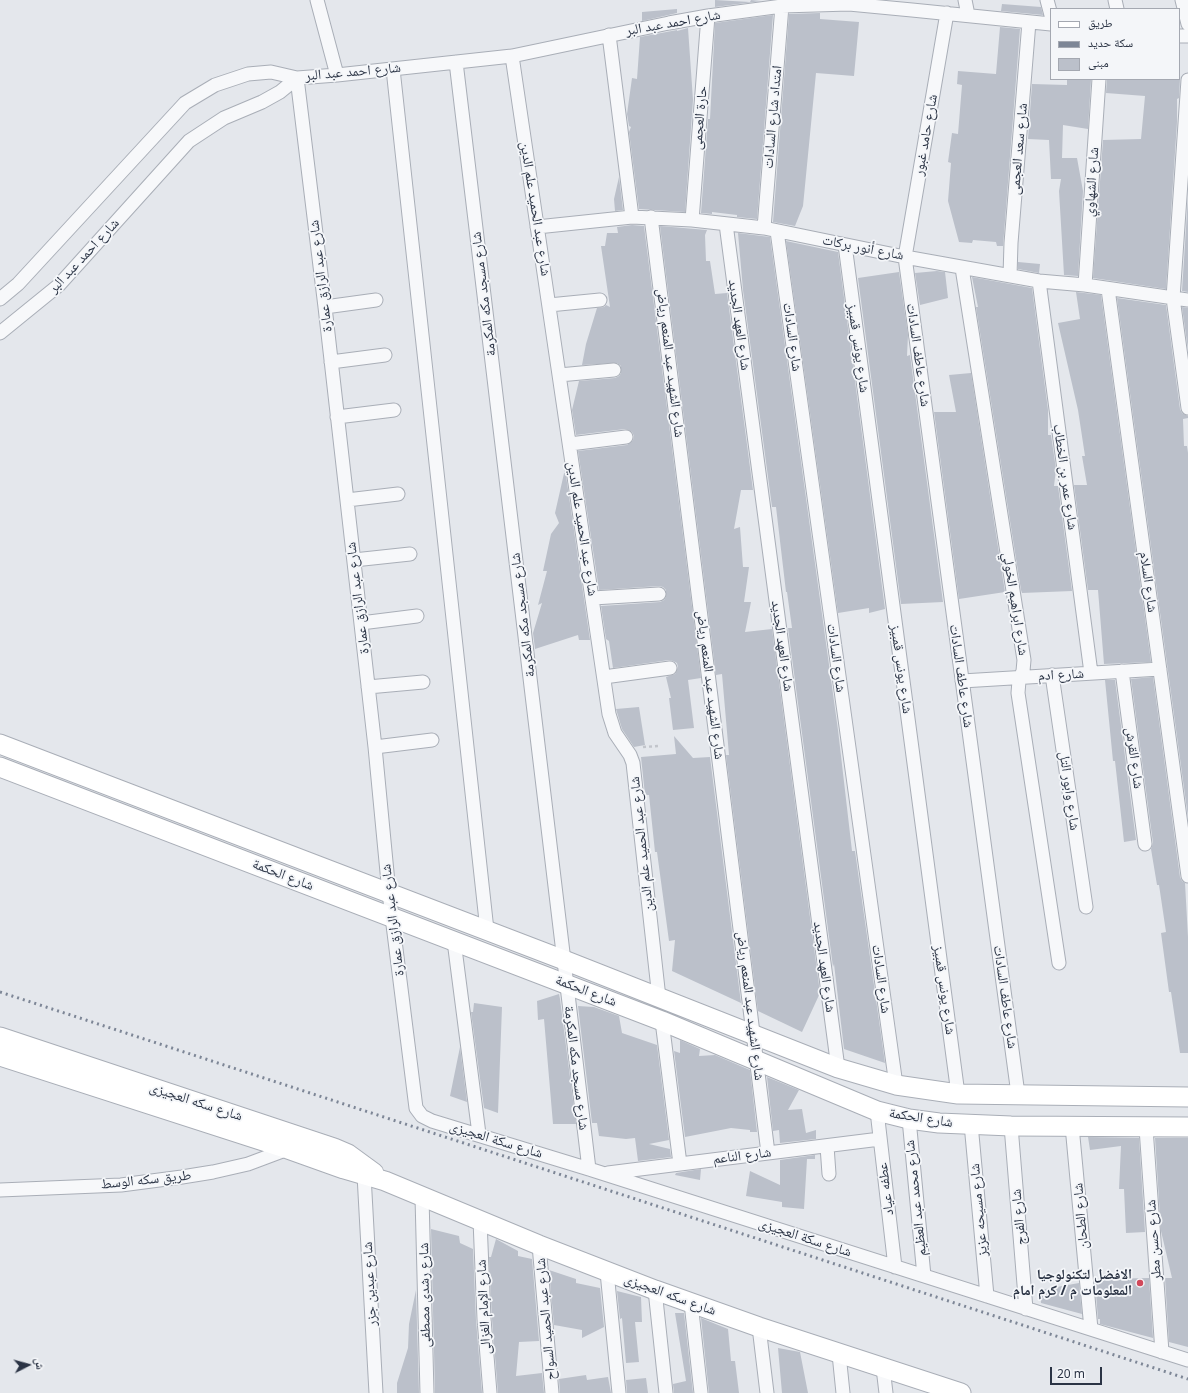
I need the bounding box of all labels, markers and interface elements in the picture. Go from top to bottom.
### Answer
street label: شارع احمد عبد البر [624,6,722,40]
legend [1050,8,1180,80]
text: طريق [1088,14,1113,31]
text: سكة حديد [1088,34,1133,51]
text: مبنى [1088,54,1109,71]
street label: شارع احمد عبد البر [304,59,402,85]
street label: امتداد شارع السادات [760,65,786,169]
street label: حارة العجمى [689,85,711,151]
street label: شارع حامد غبور [911,93,941,177]
street label: شارع سعد العجمى [1007,102,1031,196]
street label: شارع عبد الحميد علم الدين [516,141,554,277]
street label: شارع الشهاوي [1081,147,1103,217]
street label: شارع احمد عبد البر [45,215,123,297]
street label: شارع عبد الرازق عمارة [306,219,336,333]
street label: شارع مسجد مكه المكرمة [468,231,500,357]
street label: شارع أنور بركات [821,232,905,264]
street label: شارع العهد الجديد [724,278,754,372]
street label: شارع الشهيد عبد المنعم رياض [653,288,687,438]
street label: شارع السادات [779,302,805,372]
street label: شارع يونس قمبيز [843,302,873,394]
street label: شارع عاطف السادات [902,302,934,408]
street label: شارع عمر بن الخطاب [1049,423,1081,531]
street label: شارع عبد الحميد علم الدين [563,461,601,597]
street label: شارع عبد الرازق عمارة [343,541,373,655]
street label: شارع ابراهيم الخولي [999,551,1031,657]
street label: شارع السلام [1135,551,1161,613]
street label: شارع مسجد مكه المكرمة [507,552,539,678]
street label: شارع العهد الجديد [767,599,797,693]
street label: شارع الشهيد عبد المنعم رياض [693,610,727,760]
street label: شارع السادات [823,623,849,693]
street label: شارع يونس قمبيز [886,623,916,715]
street label: شارع عاطف السادات [945,623,977,729]
street label: شارع ادم [1037,665,1085,685]
street label: شارع القرش [1121,726,1147,790]
street label: شارع وابور التل [1055,751,1083,831]
street label: شارع عبد الحميد علم الدين [627,776,657,912]
street label: شارع الحكمة [250,856,316,894]
street label: شارع عبد الرازق عمارة [378,863,408,977]
street label: شارع العهد الجديد [809,920,839,1014]
street label: شارع الشهيد عبد المنعم رياض [733,931,767,1081]
street label: شارع السادات [868,944,894,1014]
street label: شارع يونس قمبيز [929,944,959,1036]
street label: شارع عاطف السادات [989,944,1021,1050]
street label: شارع الحكمة [553,972,619,1010]
street label: شارع مسجد مكه المكرمة [560,1005,592,1131]
street label: شارع سكه العجيزى [147,1079,245,1125]
street label: شارع الحكمة [888,1105,954,1131]
street label: شارع سكة العجيزى [447,1118,545,1162]
street label: شارع محمد عبد العظيم [902,1139,930,1257]
street label: شارع الناعم [712,1144,772,1168]
street label: عطفه عياد [874,1162,898,1216]
street label: شارع مسيحه عزيز [967,1163,991,1257]
street label: طريق سكه الوسط [100,1167,192,1193]
street label: شارع الطحان [1070,1182,1092,1250]
street label: شارع الفرج [1008,1188,1030,1246]
street label: شارع حسن مطر [1143,1199,1165,1281]
street label: شارع سكة العجيزى [756,1215,854,1261]
street label: شارع عبدين جزر [359,1241,381,1327]
street label: شارع رشدى مصطفى [416,1242,434,1348]
street label: شارع عبد الحميد السواح [532,1257,560,1381]
street label: شارع الإمام الغزالى [473,1259,495,1355]
place label: الافضل لتكنولوجيا المعلومات م / كرم امام [1013,1267,1132,1300]
street label: شارع سكه العجيزى [622,1271,718,1319]
marker: الافضل لتكنولوجيا المعلومات م / كرم امام [1135,1278,1145,1288]
north arrow [8,1345,48,1385]
text: ش [32,1357,48,1370]
scale bar [1052,1359,1104,1385]
text: 20 m [1057,1365,1085,1382]

